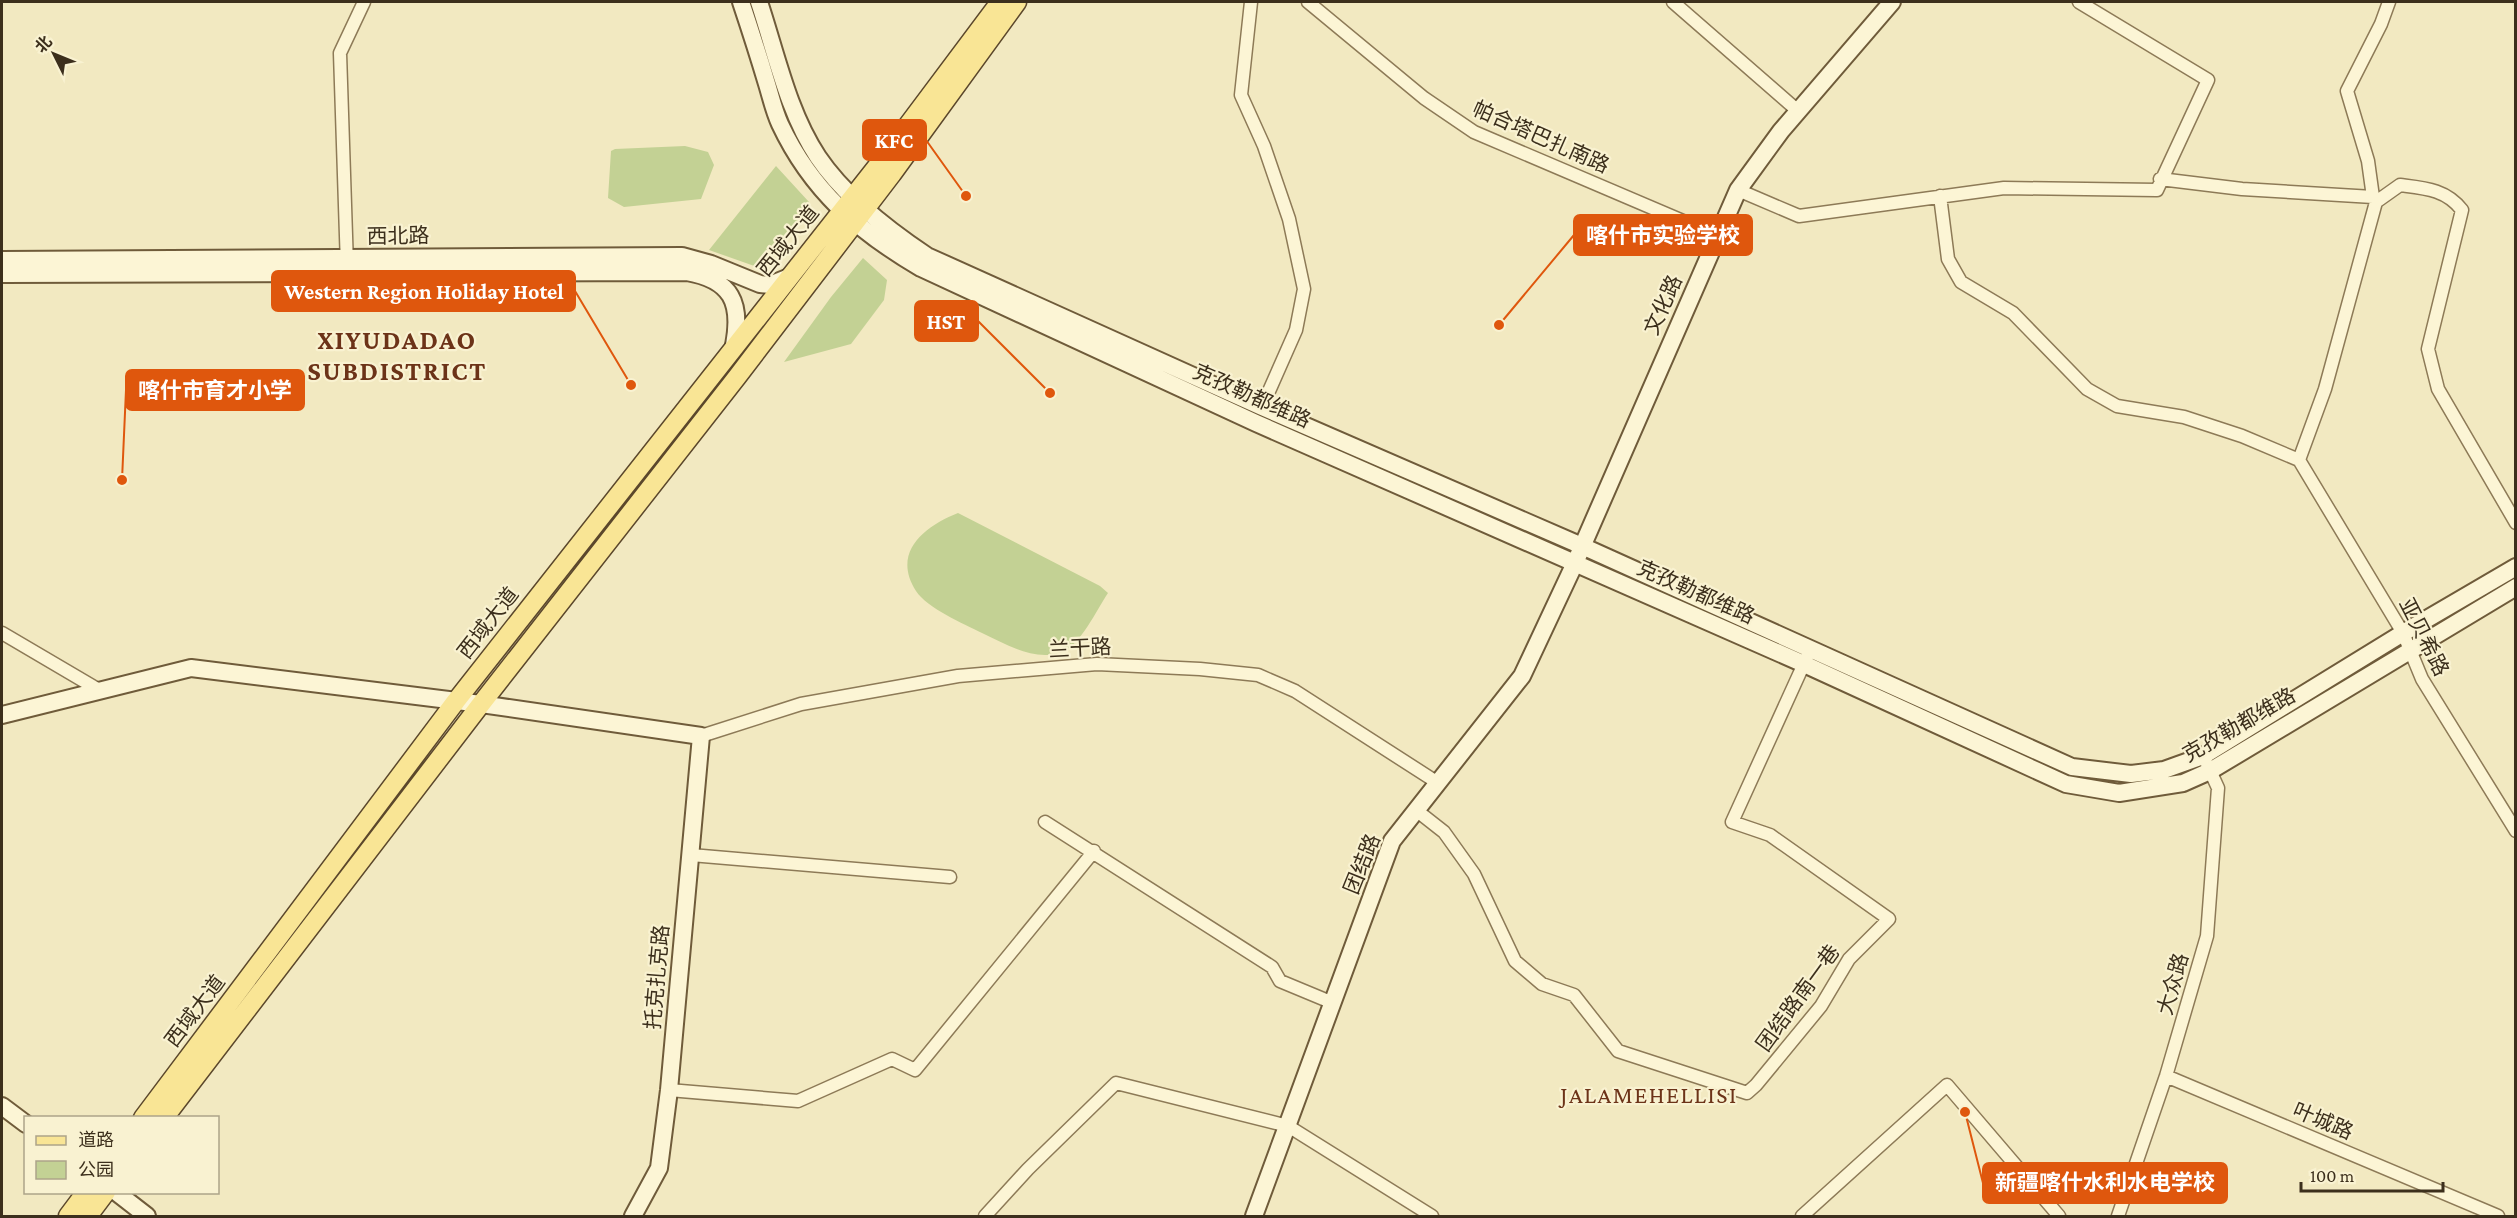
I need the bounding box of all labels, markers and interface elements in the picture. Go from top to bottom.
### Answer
north arrow [24,24,84,84]
text: 北 [32,32,55,56]
street label: 帕合塔巴扎南路 [1469,96,1613,178]
callout: KFC [863,120,926,160]
text: KFC [875,128,913,153]
street label: 西域大道 [752,201,824,281]
callout: 喀什市实验学校 [1574,215,1752,255]
street label: 西北路 [366,223,430,249]
text: 喀什市实验学校 [1586,223,1740,248]
callout: Western Region Holiday Hotel [272,271,575,311]
street label: 文化路 [1639,271,1687,339]
text: Western Region Holiday Hotel [283,279,564,304]
callout: HST [915,301,978,341]
text: HST [926,309,966,334]
district label: XIYUDADAO SUBDISTRICT [307,325,487,386]
street label: 克孜勒都维路 [1190,359,1314,433]
callout: 喀什市育才小学 [126,370,304,410]
text: 喀什市育才小学 [138,378,292,403]
street label: 克孜勒都维路 [1634,555,1758,629]
street label: 西域大道 [453,583,523,663]
street label: 亚贝希路 [2394,594,2454,680]
street label: 兰干路 [1048,634,1112,662]
street label: 克孜勒都维路 [2178,683,2300,767]
street label: 团结路 [1339,830,1385,898]
street label: 托克扎克路 [640,924,674,1030]
street label: 团结路南一巷 [1751,940,1845,1056]
street label: 大众路 [2153,950,2193,1018]
street label: 西域大道 [160,970,230,1052]
district label: JALAMEHELLISI [1558,1081,1738,1108]
street label: 叶城路 [2289,1098,2357,1144]
legend [24,1116,219,1194]
text: 道路 [78,1130,114,1150]
scale bar [2301,1155,2444,1193]
text: 公园 [78,1160,114,1180]
callout: 新疆喀什水利水电学校 [1983,1163,2227,1203]
text: 100 m [2310,1166,2355,1186]
text: 新疆喀什水利水电学校 [1995,1170,2215,1195]

